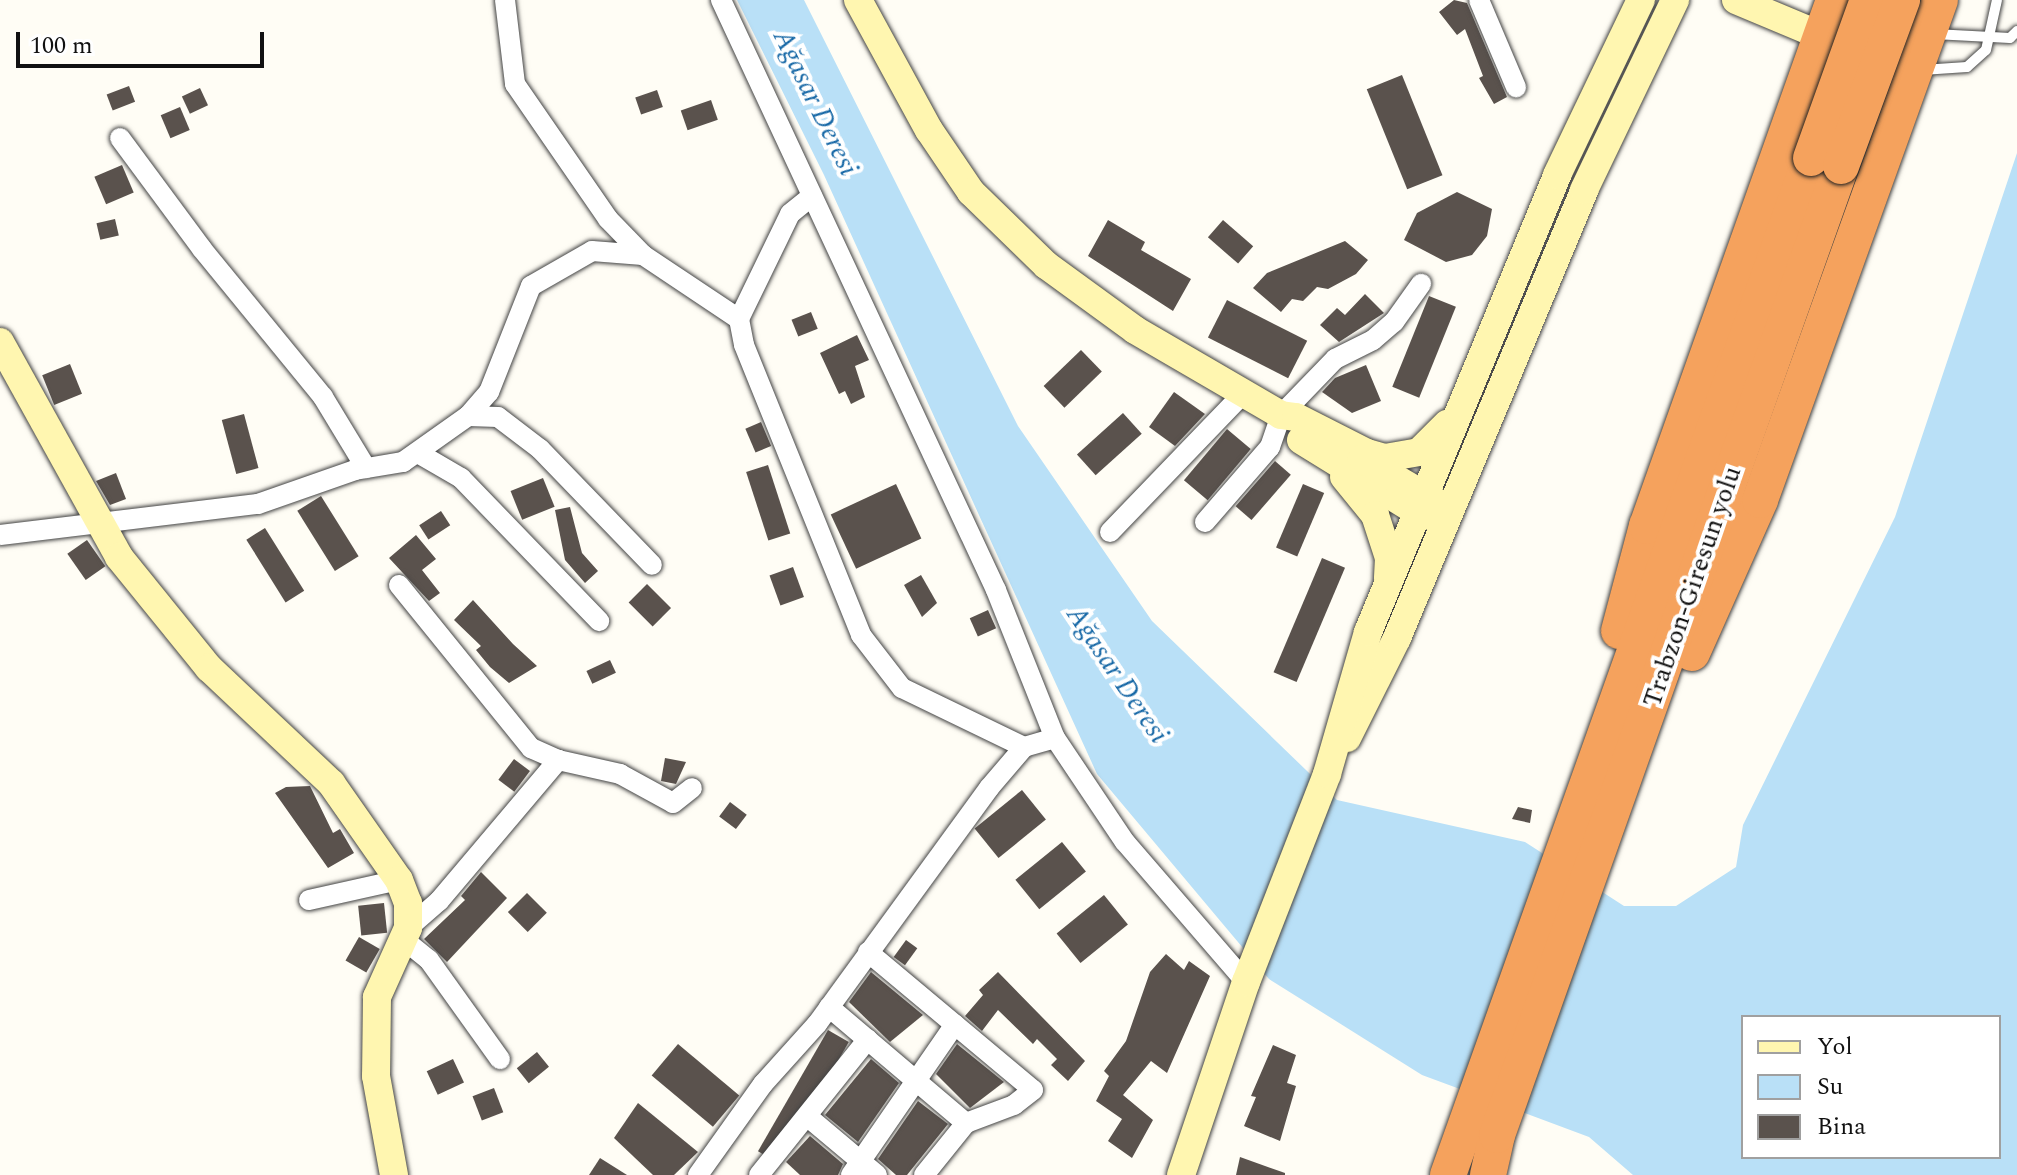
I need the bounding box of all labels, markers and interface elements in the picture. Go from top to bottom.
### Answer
scale bar [20,16,268,66]
water label: Ağasar Deresi [765,24,865,182]
text: 100 m [30,28,93,64]
street label: Trabzon-Giresun yolu [1637,462,1749,712]
water label: Ağasar Deresi [1059,600,1175,750]
legend [1741,1015,2001,1159]
text: Yol [1817,1029,1853,1065]
text: Su [1817,1069,1843,1105]
text: Bina [1817,1109,1866,1145]

